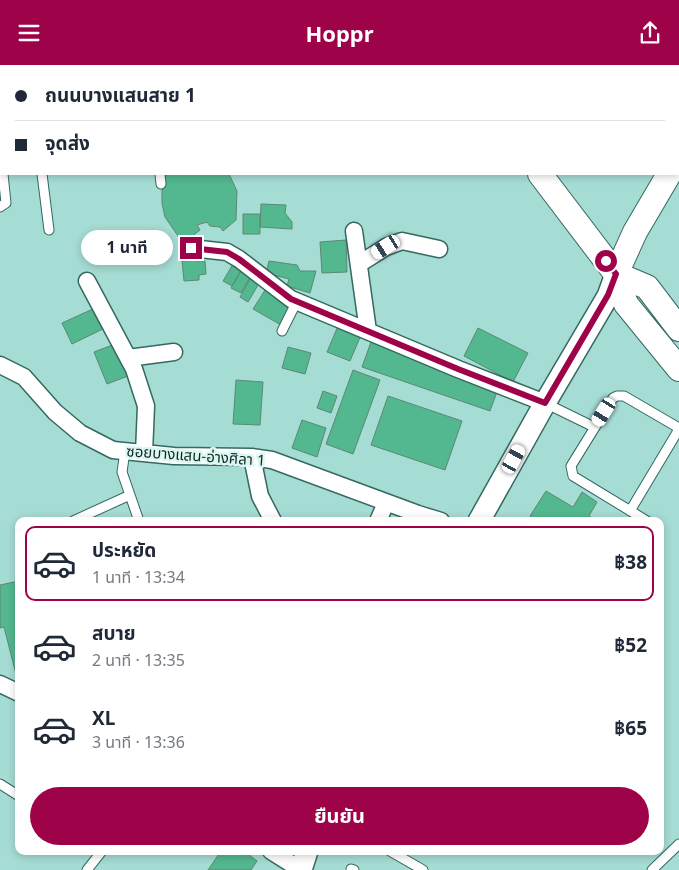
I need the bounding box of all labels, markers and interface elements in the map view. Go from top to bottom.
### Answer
text: Hoppr [305,18,374,48]
icon: menu [15,19,43,47]
icon: share [636,19,664,47]
text: ถนนบางแสนสาย 1 [45,82,196,108]
text: จุดส่ง [45,130,90,156]
callout: 1 นาที [81,231,174,265]
car [369,233,402,261]
text: 1 นาที [107,236,147,258]
route end [180,237,202,259]
route start [595,250,617,272]
car [589,395,618,429]
street label: ซอยบางแสน-อ่างศิลา 1 [126,440,266,470]
car [500,442,527,476]
text: ประหยัด [92,537,156,563]
icon: car [32,541,77,586]
text: ฿38 [614,549,647,575]
text: 1 นาที · 13:34 [92,566,185,588]
text: สบาย [92,620,136,646]
icon: car [32,624,77,669]
text: ฿52 [614,632,647,658]
text: 2 นาที · 13:35 [92,649,185,671]
text: XL [92,705,115,731]
icon: car [32,707,77,752]
text: ฿65 [614,715,647,741]
text: 3 นาที · 13:36 [92,731,185,753]
button: ยืนยัน [30,787,649,845]

